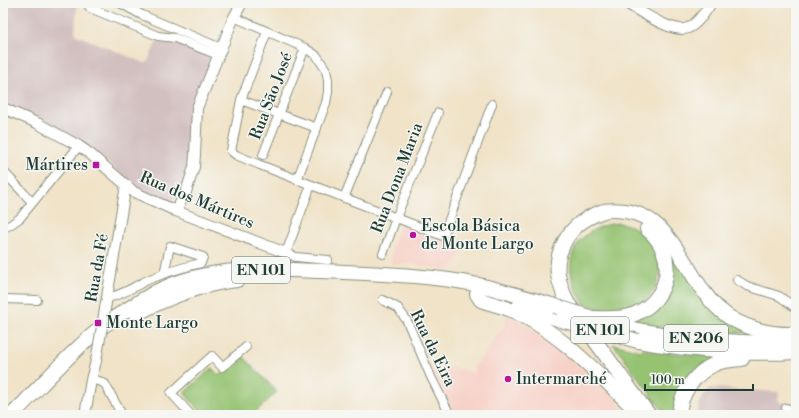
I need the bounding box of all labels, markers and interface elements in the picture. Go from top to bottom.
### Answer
street label: Rua São José [245,49,297,143]
street label: Rua Dona Maria [367,119,428,236]
place label: Mártires [26,155,88,175]
marker: Mártires [91,160,101,170]
street label: Rua dos Mártires [137,167,257,233]
place label: Escola Básica de Monte Largo [421,216,534,254]
marker: Escola Básica de Monte Largo [408,230,418,240]
street label: Rua da Fé [81,232,113,304]
road number: EN 101 [232,257,290,283]
street label: Rua da Eira [406,306,461,391]
place label: Monte Largo [106,313,198,333]
road number: EN 101 [571,317,629,343]
marker: Monte Largo [93,318,103,328]
road number: EN 206 [664,325,728,351]
scale bar [645,366,753,392]
place label: Intermarché [516,369,607,389]
text: 100 m [651,373,685,388]
marker: Intermarché [503,374,513,384]

